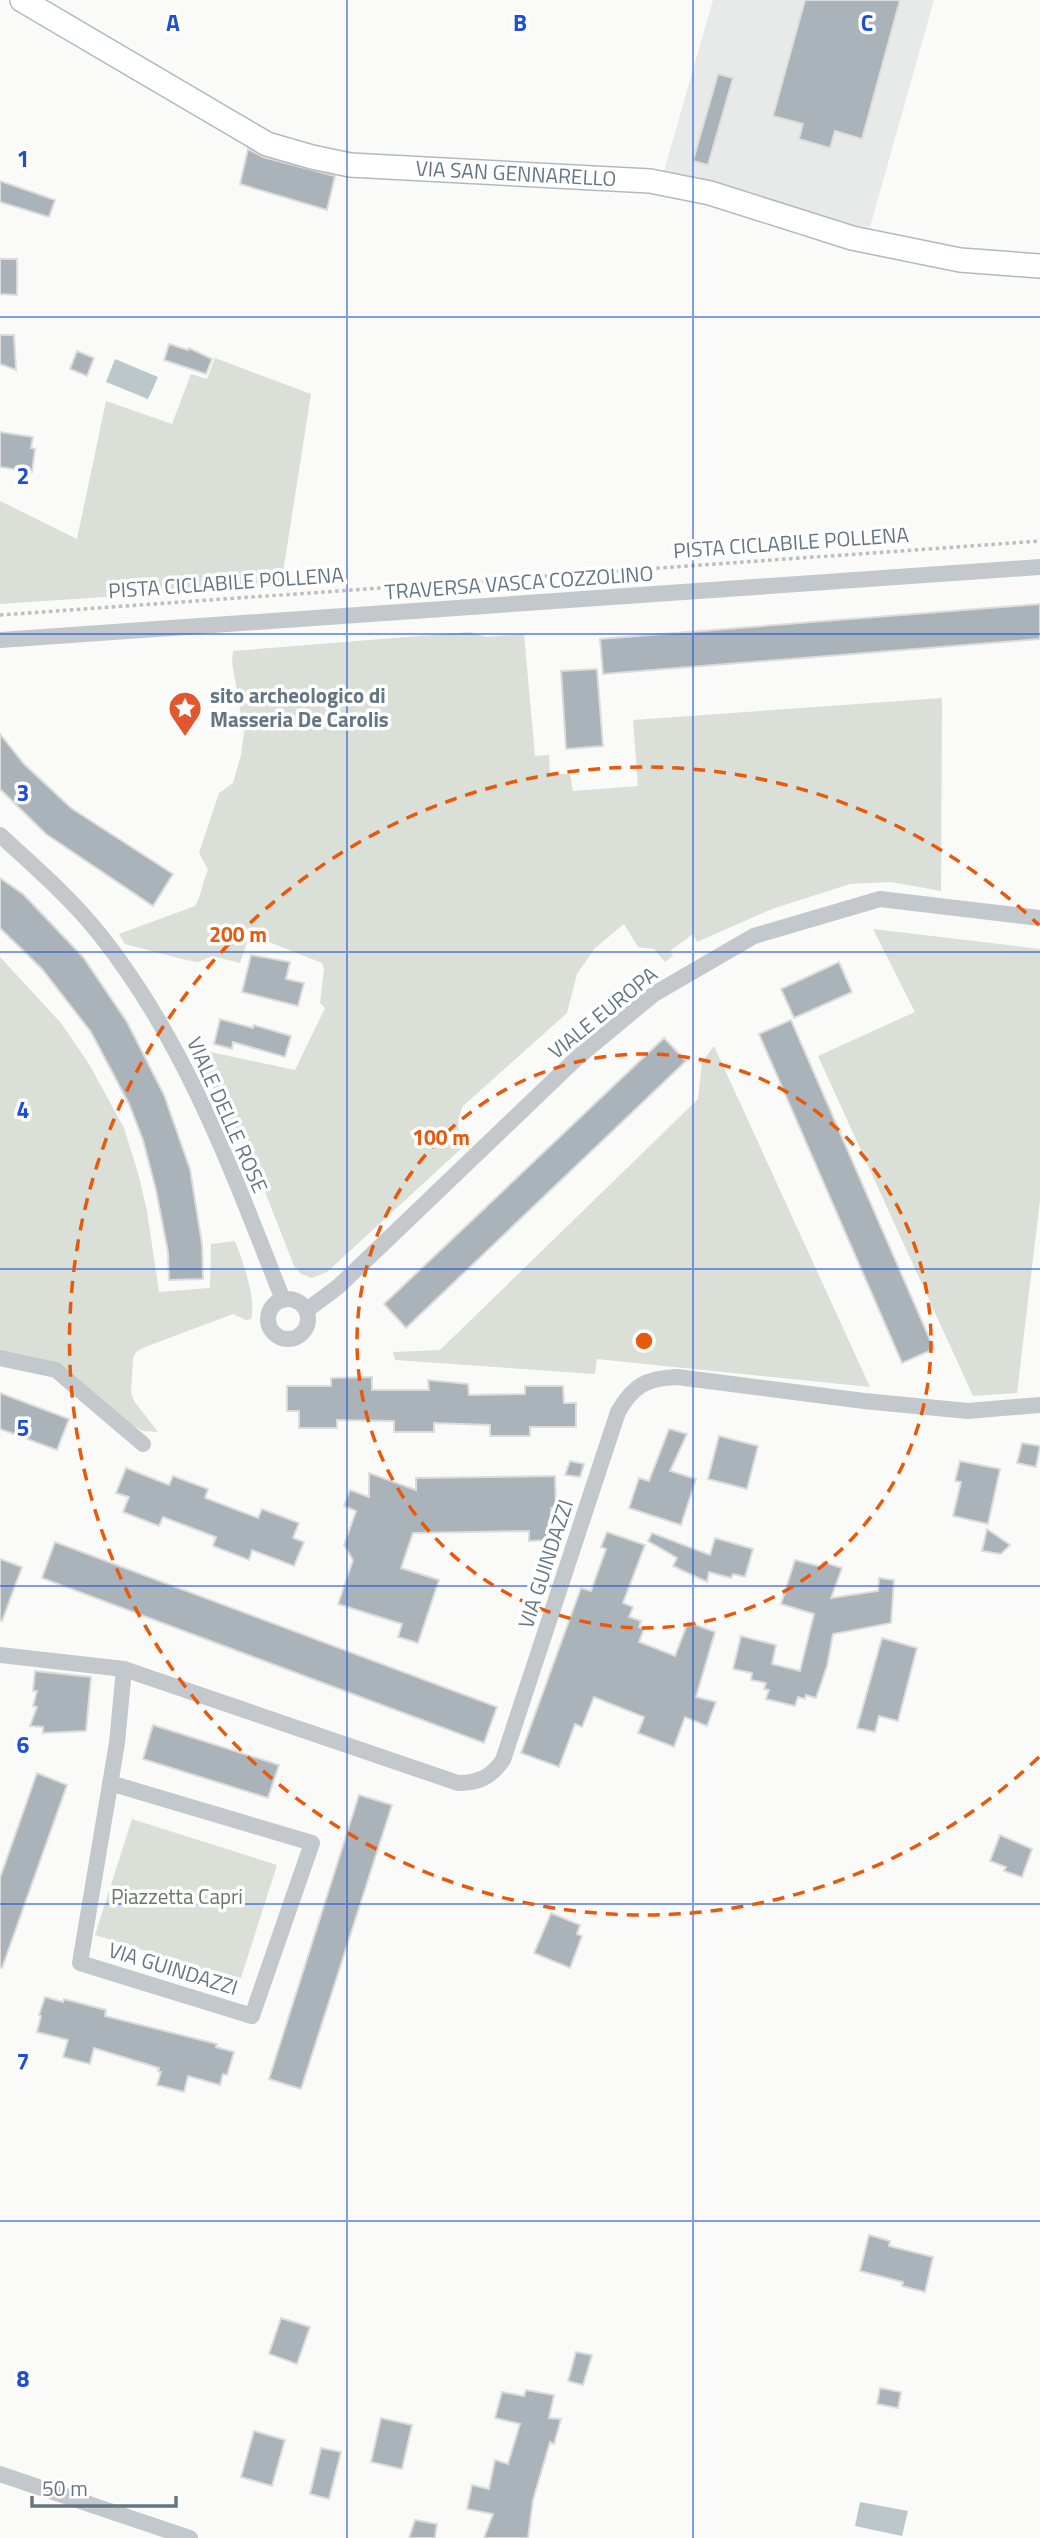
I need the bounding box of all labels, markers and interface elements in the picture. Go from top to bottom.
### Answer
text: A [166,5,180,40]
text: B [513,5,527,40]
text: C [861,5,873,40]
text: 1 [17,141,29,176]
street label: VIA SAN GENNARELLO [415,152,617,194]
text: 2 [17,458,29,493]
street label: PISTA CICLABILE POLLENA [672,518,910,566]
street label: TRAVERSA VASCA COZZOLINO [383,557,654,607]
street label: PISTA CICLABILE POLLENA [107,558,345,606]
place label: sito archeologico di Masseria De Carolis [210,679,389,735]
place icon: sito archeologico di Masseria De Carolis [166,689,204,738]
text: 3 [17,775,29,810]
text: 200 m [209,918,267,950]
street label: VIALE EUROPA [541,958,664,1066]
street label: VIALE DELLE ROSE [179,1032,277,1198]
text: 4 [17,1092,29,1127]
text: 100 m [412,1121,470,1153]
centre of rings [632,1329,656,1353]
text: 5 [17,1410,29,1445]
street label: VIA GUINDAZZI [509,1495,581,1632]
text: 6 [17,1727,30,1762]
park label: Piazzetta Capri [111,1880,243,1912]
street label: VIA GUINDAZZI [105,1933,242,2003]
text: 7 [17,2044,29,2079]
text: 8 [17,2361,30,2396]
scale bar [32,2464,175,2508]
text: 50 m [42,2472,88,2504]

